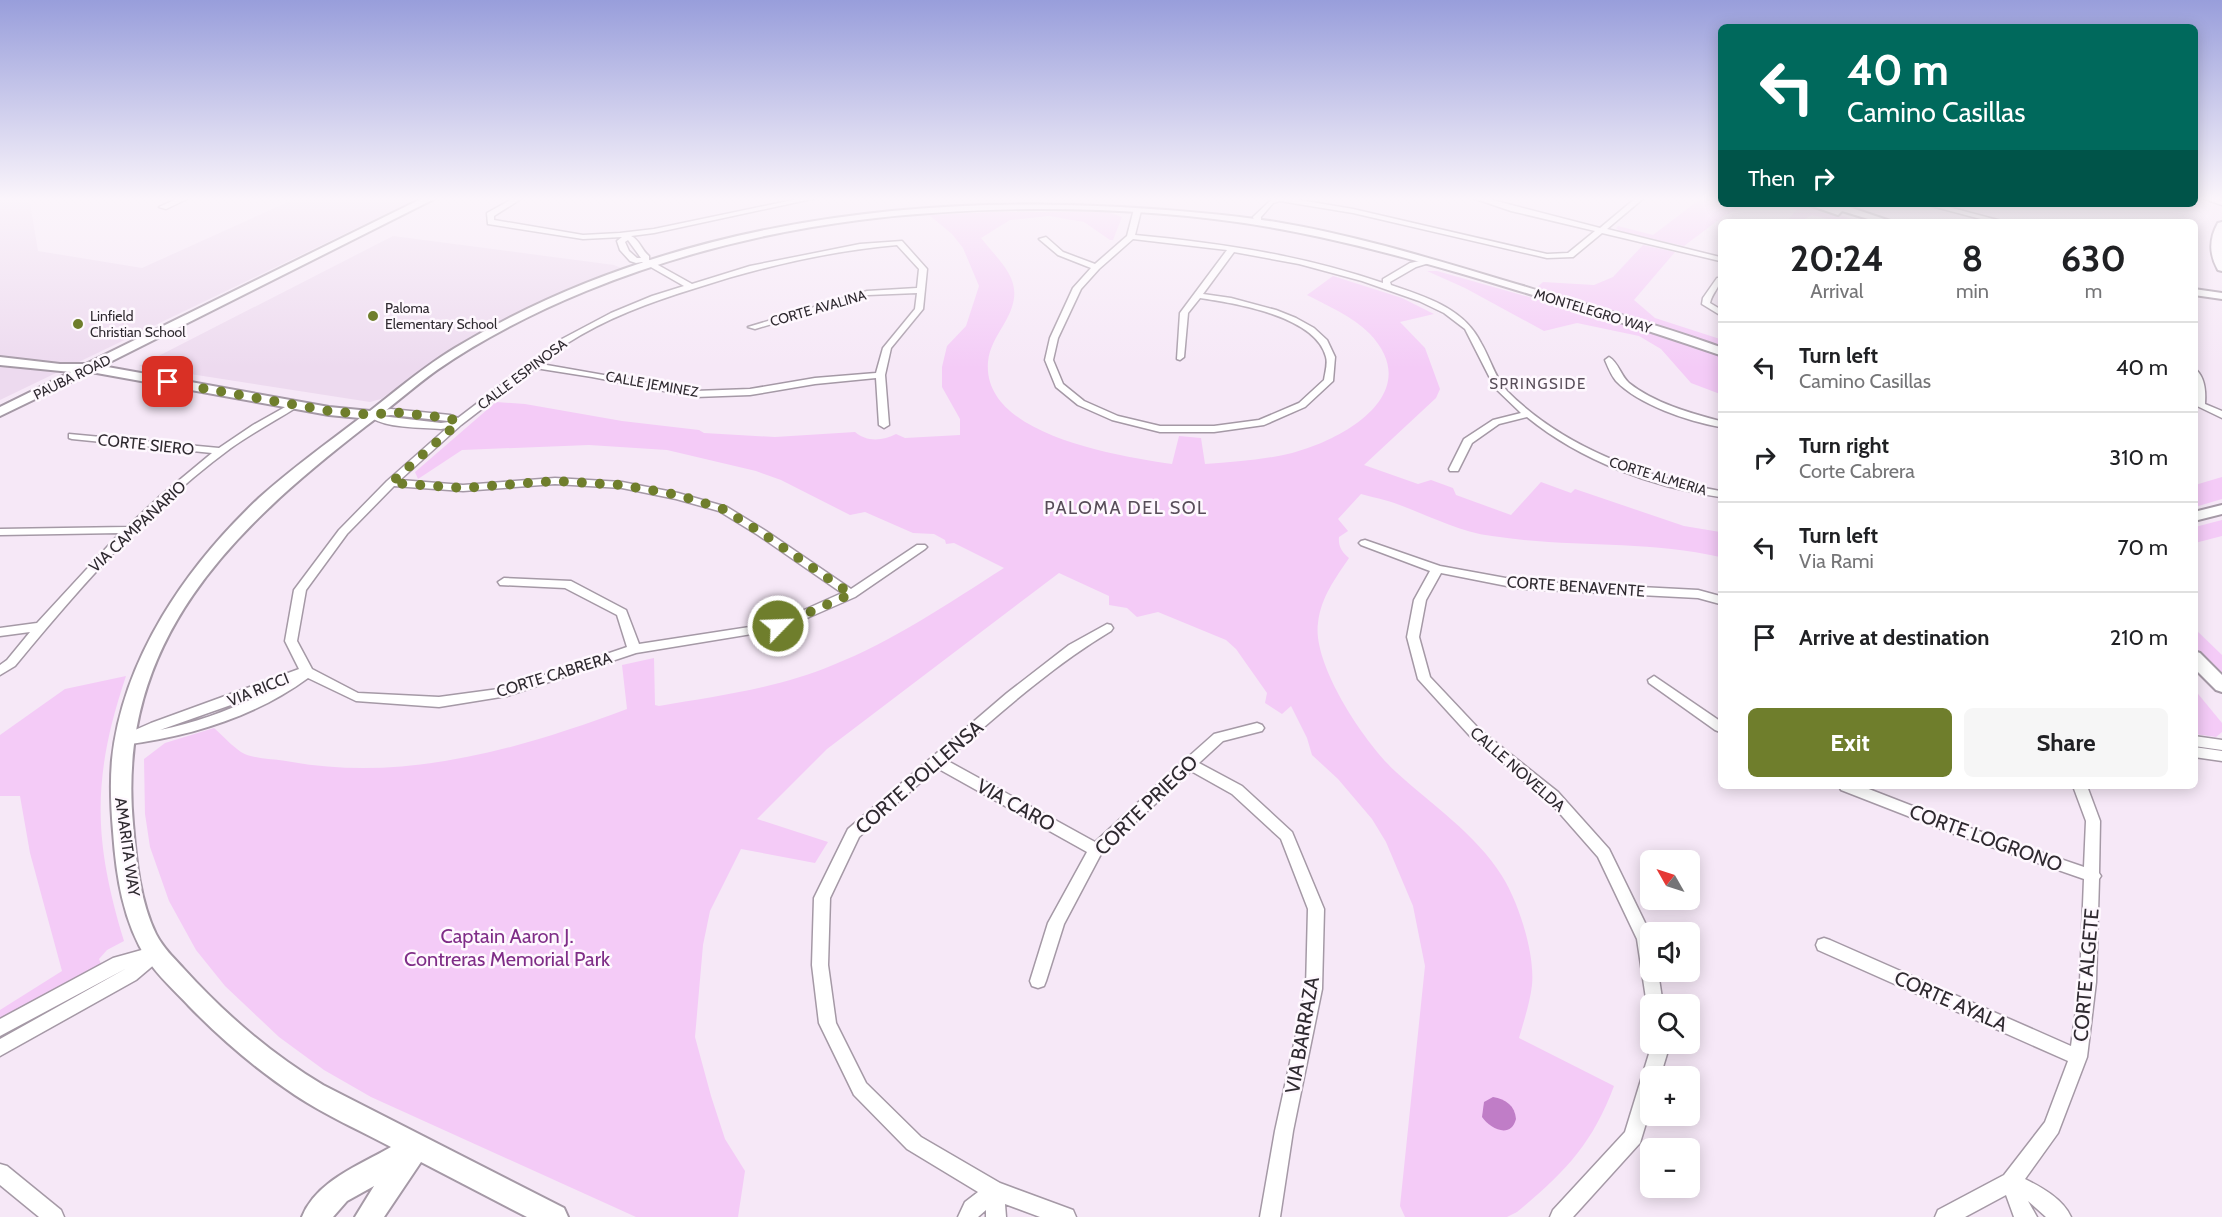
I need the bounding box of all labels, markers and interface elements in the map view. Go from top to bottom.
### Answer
text: 40 m [1847,44,1949,96]
icon: left [1748,48,1826,126]
text: Camino Casillas [1847,96,2025,129]
icon: right [1807,162,1840,195]
text: Then [1748,165,1795,192]
text: 20:24 [1790,236,1884,280]
text: 8 [1962,236,1983,280]
text: 630 [2061,236,2126,280]
text: Arrival [1810,279,1864,303]
text: min [1956,279,1989,303]
text: m [2085,279,2102,303]
street label: MONTELEGRO WAY [1532,285,1655,338]
street label: CORTE AVALINA [768,286,869,330]
place label: Paloma Elementary School [385,299,498,333]
place label: Linfield Christian School [90,307,186,341]
marker: Paloma Elementary School [366,309,380,323]
marker: Linfield Christian School [71,317,85,331]
street label: CALLE ESPINOSA [474,334,570,413]
text: Turn left [1799,342,1878,369]
street label: PAUBA ROAD [30,350,114,404]
icon: left [1748,351,1781,384]
text: 40 m [2116,354,2168,381]
pin [142,356,193,407]
icon: arrive [151,365,184,398]
street label: CALLE JEMINEZ [604,367,700,401]
text: Camino Casillas [1799,369,1931,393]
district label: SPRINGSIDE [1489,375,1587,393]
street label: CORTE SIERO [97,430,195,459]
text: Turn right [1799,432,1889,459]
icon: right [1748,441,1781,474]
text: 310 m [2109,444,2168,471]
street label: CORTE ALMERIA [1607,453,1709,500]
text: Corte Cabrera [1799,459,1915,483]
street label: VIA CAMPANARIO [85,477,190,576]
district label: PALOMA DEL SOL [1044,497,1208,519]
text: Turn left [1799,522,1878,549]
icon: left [1748,531,1781,564]
text: 70 m [2118,534,2168,561]
text: Via Rami [1799,549,1874,573]
street label: CORTE BENAVENTE [1506,572,1646,601]
position arrow [746,594,810,658]
icon: arrive [1748,621,1781,654]
text: Arrive at destination [1799,624,1989,651]
text: 210 m [2110,624,2168,651]
street label: CORTE CABRERA [494,648,614,701]
street label: VIA RICCI [225,669,292,710]
button: Exit [1748,708,1952,777]
button: Share [1964,708,2168,777]
street label: CORTE POLLENSA [850,715,988,839]
street label: CALLE NOVELDA [1466,723,1569,816]
street label: CORTE PRIEGO [1090,750,1202,860]
street label: VIA CARO [972,774,1060,836]
street label: AMARITA WAY [111,796,144,899]
street label: CORTE LOGRONO [1906,799,2066,877]
north arrow [1640,850,1700,910]
map controls [1640,850,1700,1198]
street label: CORTE ALGETE [2068,907,2104,1043]
button: sound [1640,922,1700,982]
park label: Captain Aaron J. Contreras Memorial Park [404,924,610,971]
street label: CORTE AYALA [1891,965,2012,1037]
street label: VIA BARRAZA [1280,974,1324,1095]
button: search [1640,994,1700,1054]
button: + [1640,1066,1700,1126]
button: − [1640,1138,1700,1198]

